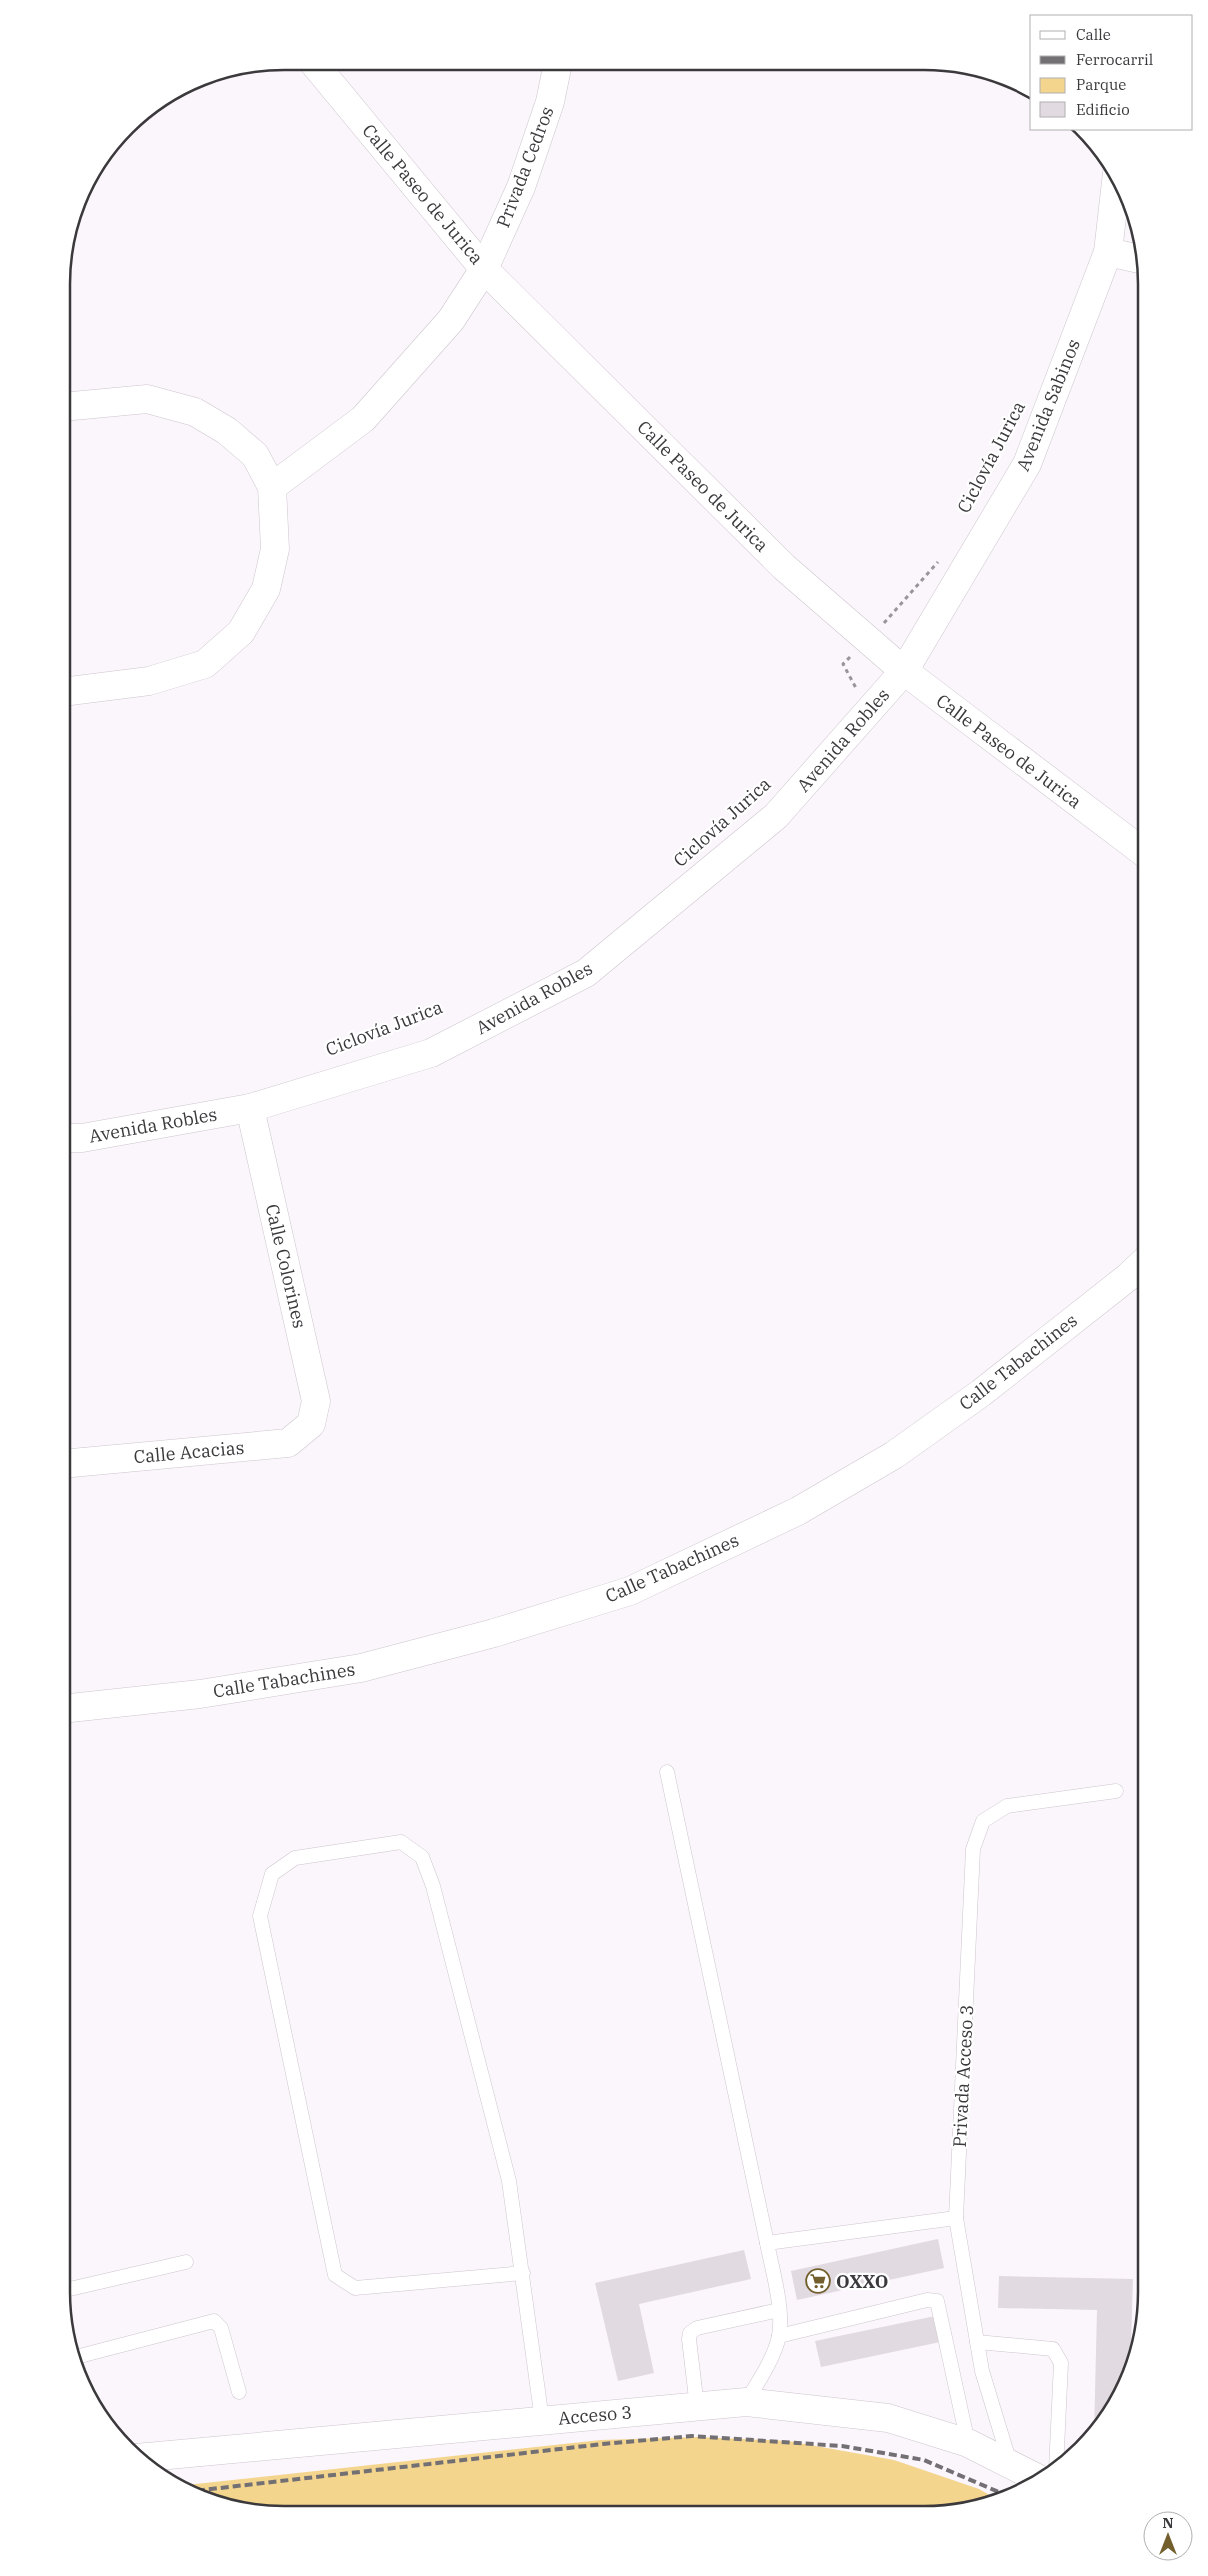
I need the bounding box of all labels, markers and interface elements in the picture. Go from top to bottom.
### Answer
legend [1030,15,1193,130]
text: Calle [1076,25,1111,44]
text: Ferrocarril [1076,50,1153,69]
text: Parque [1076,75,1126,94]
text: Edificio [1076,100,1130,119]
street label: Privada Cedros [491,103,559,231]
street label: Calle Paseo de Jurica [358,119,489,269]
street label: Avenida Sabinos [1011,336,1085,474]
street label: Ciclovía Jurica [952,397,1030,517]
street label: Calle Paseo de Jurica [633,416,774,557]
street label: Avenida Robles [792,684,894,796]
street label: Calle Paseo de Jurica [932,689,1086,813]
street label: Ciclovía Jurica [668,772,776,872]
street label: Avenida Robles [472,957,596,1039]
street label: Ciclovía Jurica [322,995,446,1061]
street label: Avenida Robles [87,1102,219,1148]
street label: Calle Colorines [261,1202,311,1330]
street label: Calle Tabachines [954,1309,1082,1415]
street label: Calle Acacias [133,1436,245,1468]
street label: Calle Tabachines [602,1528,742,1608]
street label: Calle Tabachines [211,1657,357,1703]
street label: Privada Acceso 3 [948,2004,978,2148]
supermarket icon: OXXO [805,2268,831,2294]
place label: OXXO [836,2270,888,2293]
street label: Acceso 3 [557,2400,633,2430]
north arrow [1143,2511,1193,2561]
text: N [1162,2514,1174,2532]

